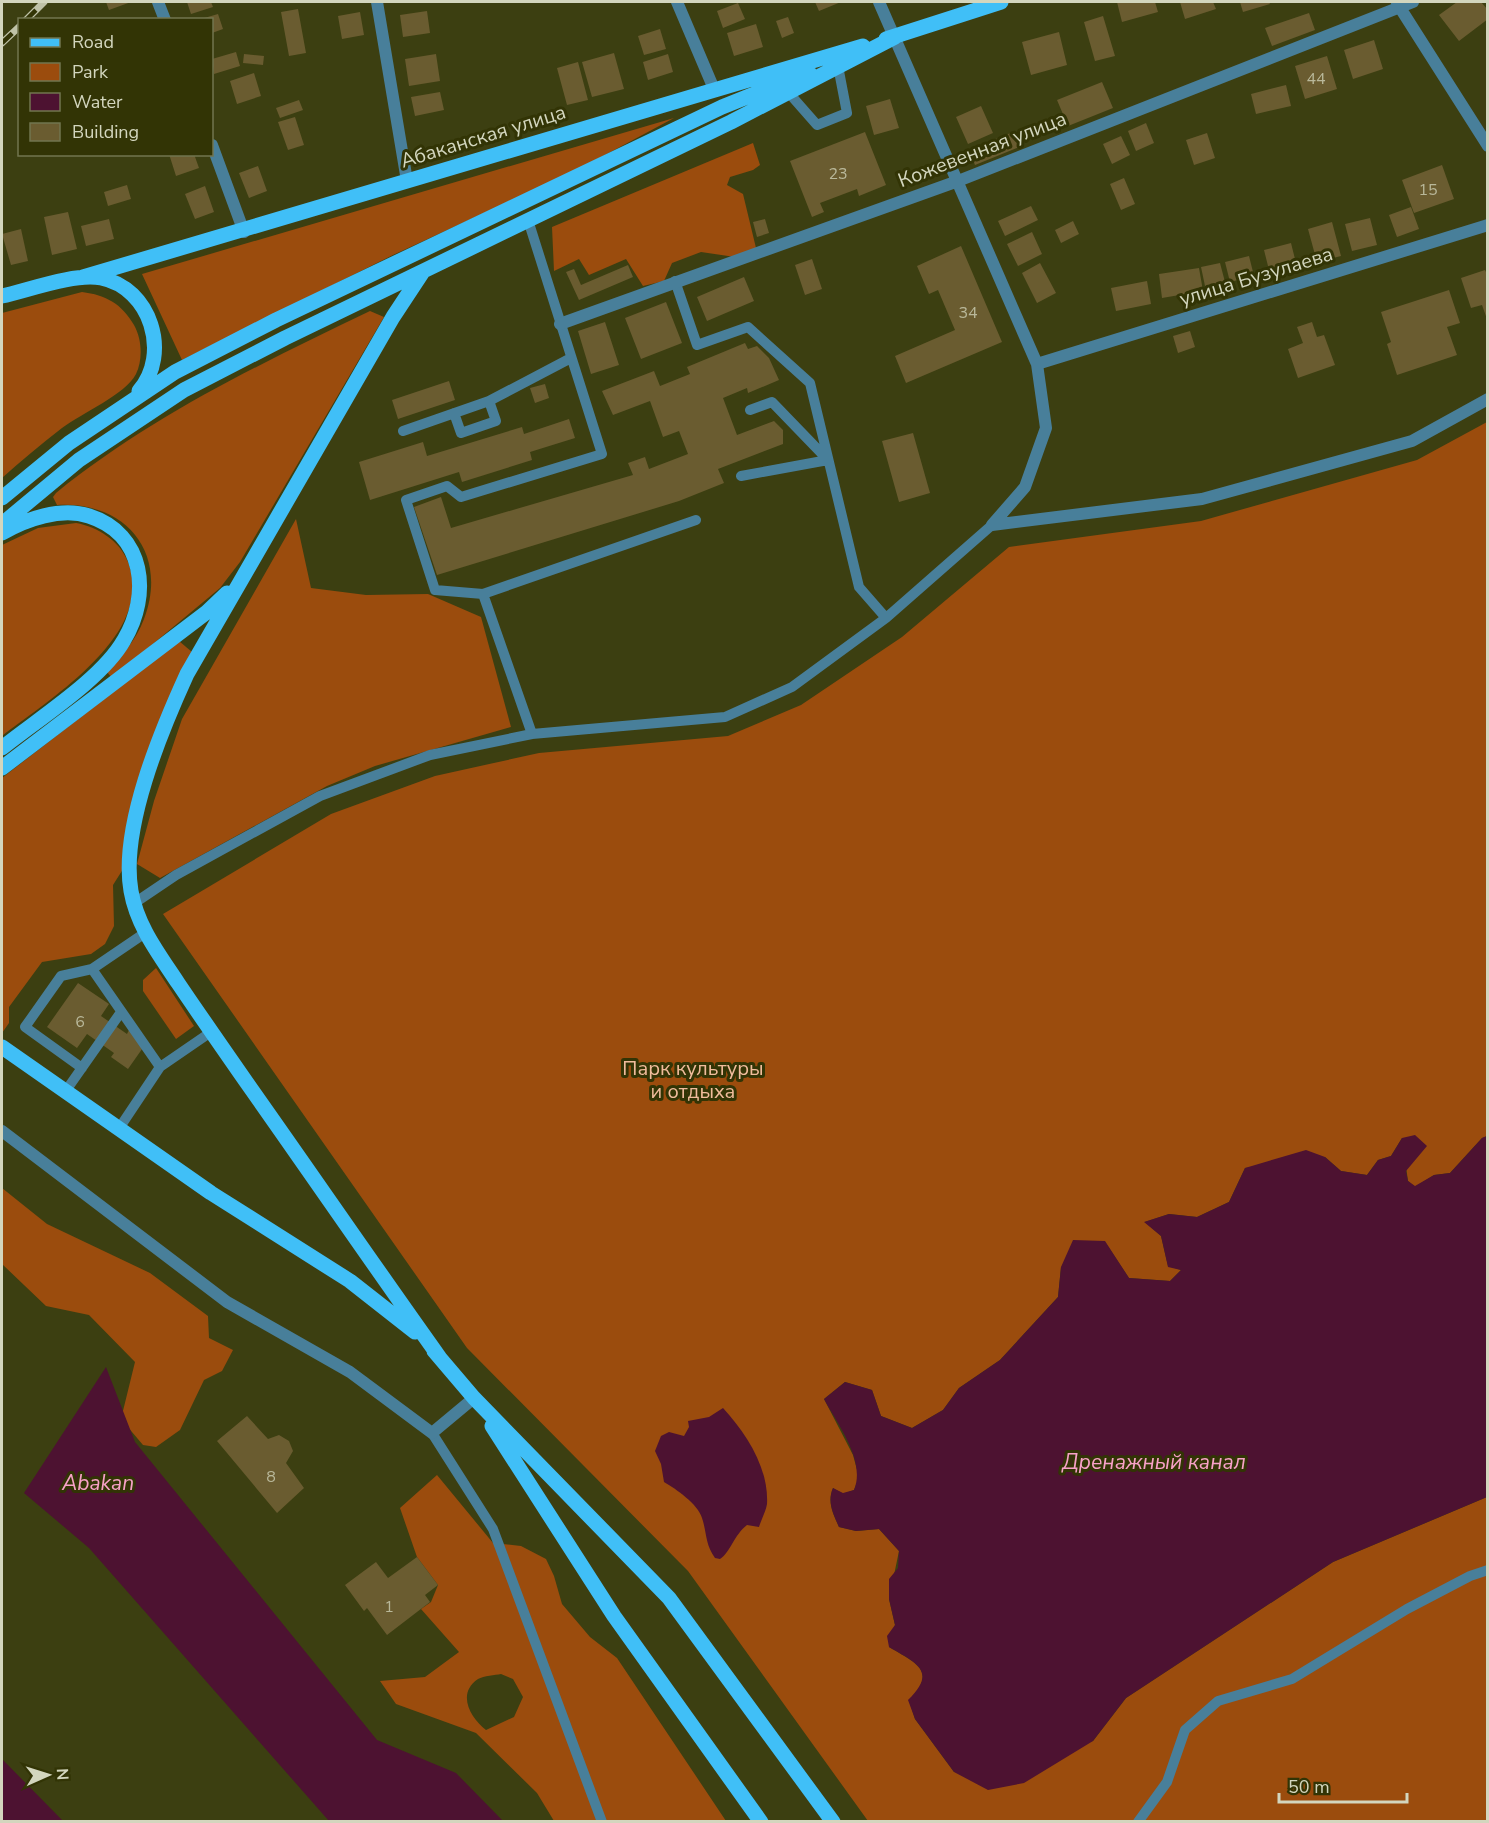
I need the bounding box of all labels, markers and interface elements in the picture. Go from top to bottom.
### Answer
legend [18,18,213,156]
text: Road [72,30,114,54]
text: Park [72,60,109,84]
house number: 44 [1306,68,1326,90]
text: Water [72,90,123,114]
street label: Абаканская улица [397,98,569,175]
street label: Кожевенная улица [894,105,1070,194]
text: Building [72,120,139,144]
house number: 23 [828,163,848,185]
house number: 15 [1418,179,1438,201]
street label: улица Бузулаева [1176,240,1336,313]
house number: 34 [958,302,978,324]
house number: 6 [75,1011,85,1033]
park label: Парк культуры и отдыха [622,1055,764,1105]
water label: Дренажный канал [1061,1448,1246,1476]
house number: 8 [266,1466,276,1488]
water label: Abakan [61,1469,134,1497]
house number: 1 [384,1596,394,1618]
north arrow [18,1745,78,1805]
scale bar [1279,1766,1406,1804]
text: N [51,1768,73,1781]
text: 50 m [1288,1775,1330,1799]

